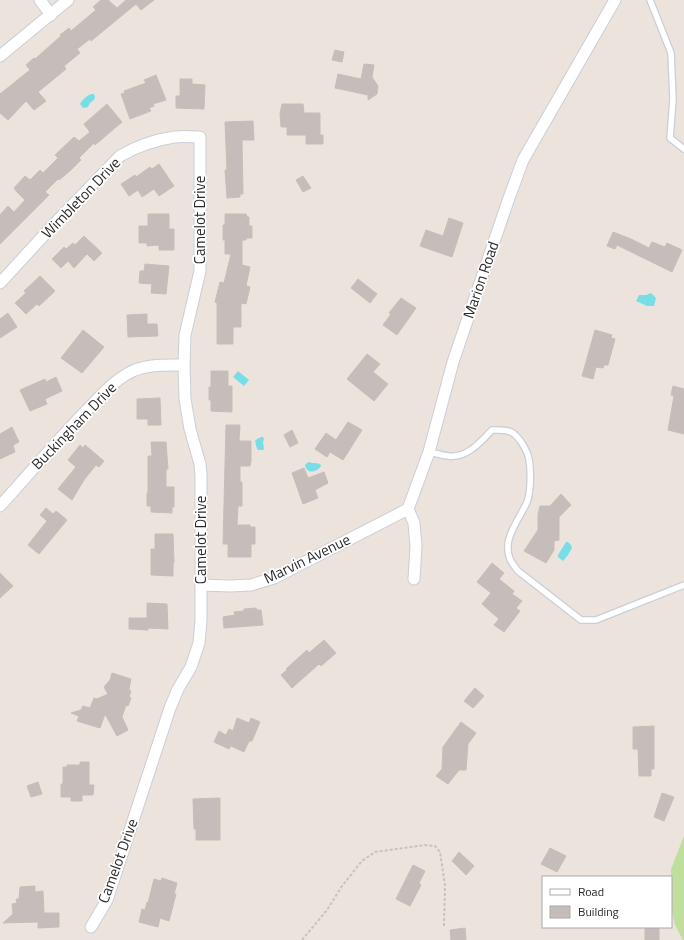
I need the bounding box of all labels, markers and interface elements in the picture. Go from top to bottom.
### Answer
street label: Wimbleton Drive [36,152,126,244]
street label: Camelot Drive [188,176,211,264]
street label: Marion Road [457,238,504,322]
street label: Buckingham Drive [26,377,122,475]
street label: Camelot Drive [189,496,212,584]
street label: Marvin Avenue [259,528,354,590]
street label: Camelot Drive [92,815,143,906]
legend [542,876,672,928]
text: Road [578,882,604,901]
text: Building [578,902,619,921]

